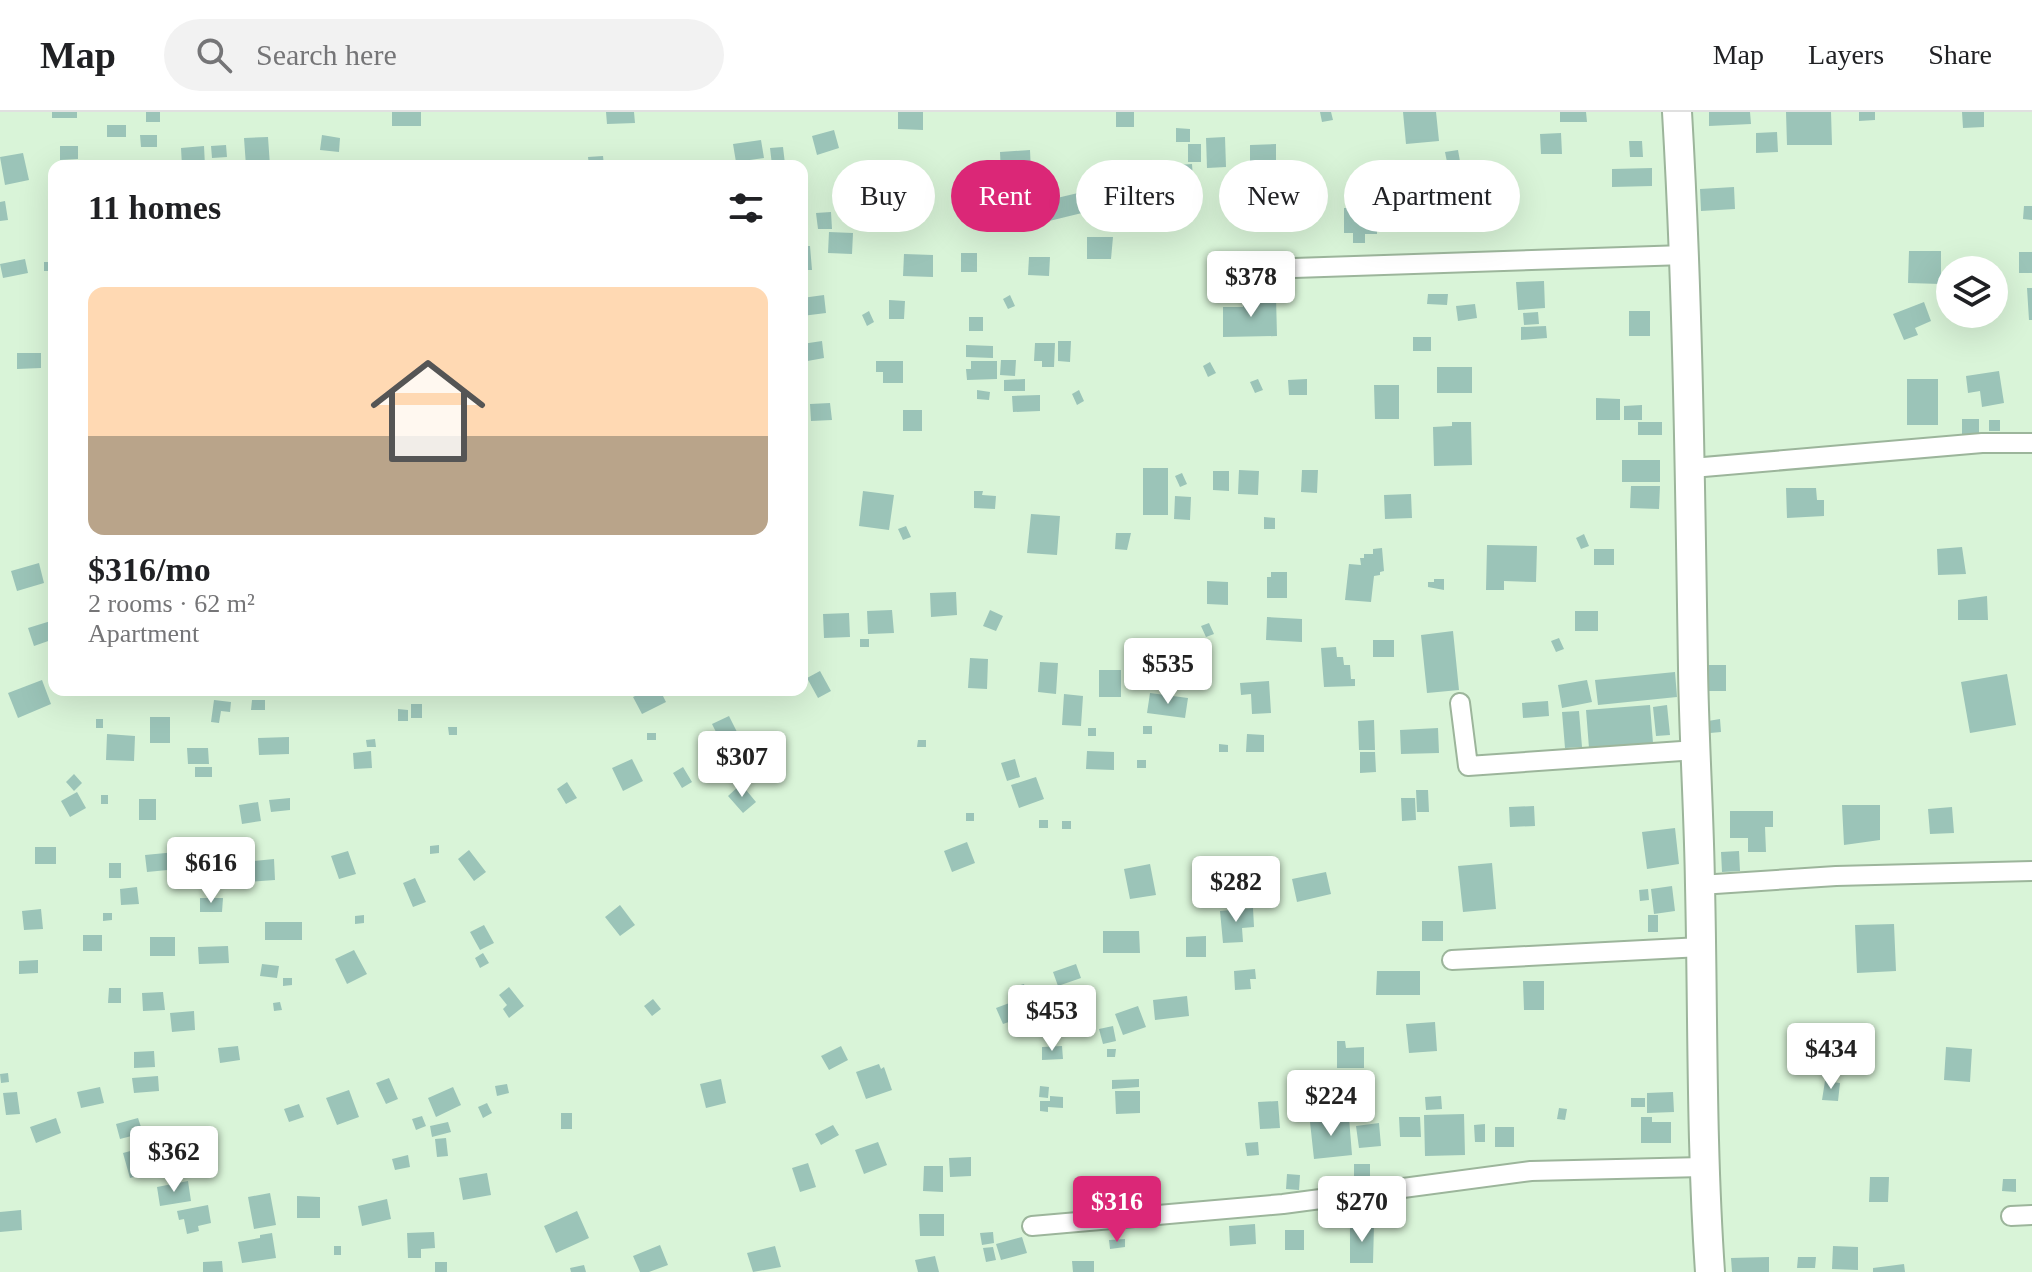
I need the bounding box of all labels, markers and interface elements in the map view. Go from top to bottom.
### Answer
search box [164,19,724,91]
icon: search [192,33,236,77]
text: Map [40,34,116,76]
text: Search here [256,38,397,71]
text: Map [1713,39,1764,70]
text: Layers [1808,39,1884,70]
text: Share [1928,39,1992,70]
chip: Buy [832,160,935,232]
chip: Rent [951,160,1060,232]
chip: Filters [1076,160,1203,232]
chip: New [1219,160,1328,232]
chip: Apartment [1344,160,1520,232]
icon: filters [724,186,768,230]
text: 11 homes [88,189,221,226]
pin: $378 [1204,251,1298,319]
map controls [1936,256,2008,328]
button: layers [1936,256,2008,328]
text: $378 [1225,262,1277,291]
icon: home [356,339,500,483]
text: $316/mo [88,551,211,588]
text: 2 rooms · 62 m² [88,589,255,618]
text: Apartment [88,619,199,648]
pin: $535 [1121,638,1215,706]
text: $535 [1142,649,1194,678]
pin: $307 [695,731,789,799]
text: $307 [716,742,768,771]
pin: $616 [164,837,258,905]
text: $616 [185,848,237,877]
pin: $282 [1189,856,1283,924]
text: $282 [1210,867,1262,896]
pin: $453 [1005,985,1099,1053]
text: $453 [1026,996,1078,1025]
pin: $434 [1784,1023,1878,1091]
text: $434 [1805,1034,1857,1063]
pin: $224 [1284,1070,1378,1138]
text: $224 [1305,1081,1357,1110]
pin: $362 [127,1126,221,1194]
text: $362 [148,1137,200,1166]
pin: $316 [1070,1176,1164,1244]
pin: $270 [1315,1176,1409,1244]
text: $316 [1091,1187,1143,1216]
text: $270 [1336,1187,1388,1216]

